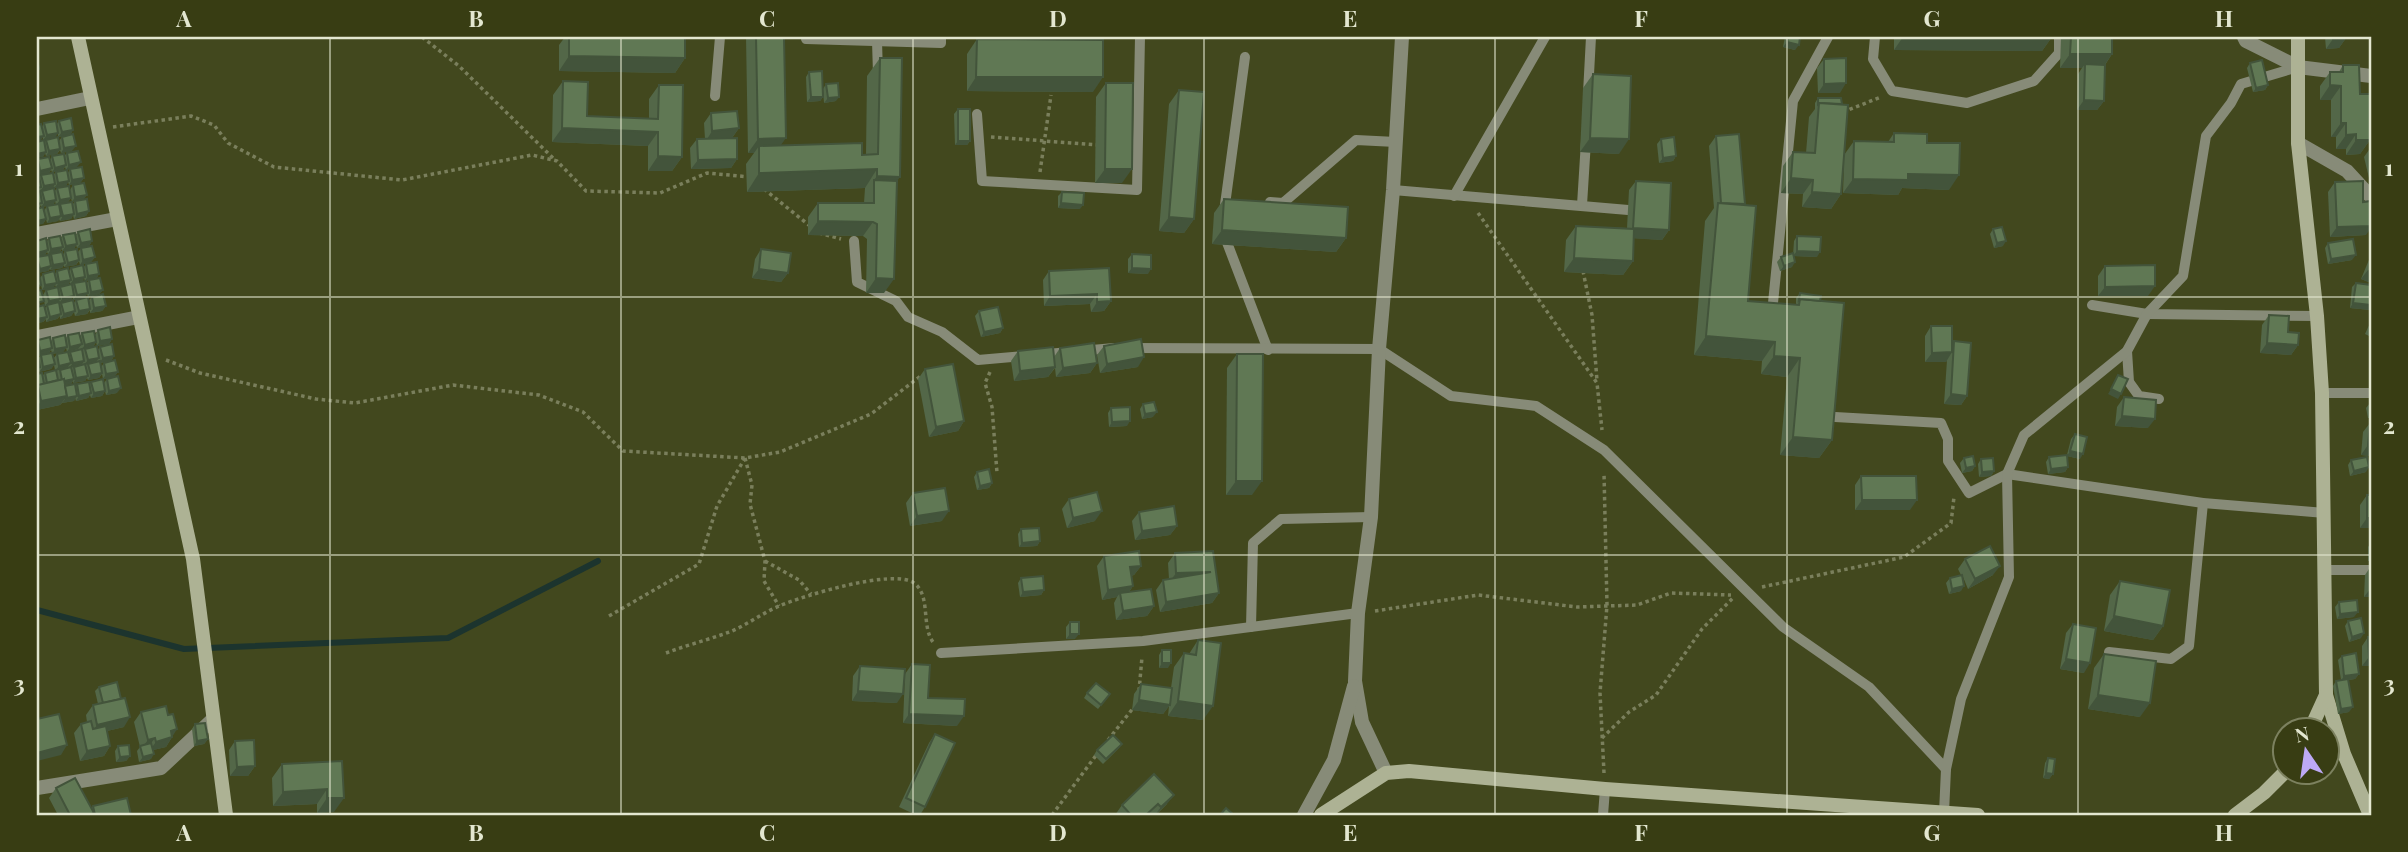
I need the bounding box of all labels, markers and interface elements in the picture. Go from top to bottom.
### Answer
text: A [175,2,192,33]
text: B [468,2,484,33]
text: C [759,2,775,33]
text: D [1049,2,1067,33]
text: E [1343,2,1357,33]
text: F [1634,2,1648,33]
text: G [1924,2,1941,33]
text: H [2215,2,2233,33]
text: 1 [15,151,24,182]
text: 1 [2385,151,2394,182]
text: 2 [13,409,25,440]
text: 2 [2383,409,2395,440]
text: 3 [13,667,25,698]
text: 3 [2383,667,2395,698]
north arrow [2272,716,2342,786]
text: N [2292,719,2312,748]
text: A [175,816,192,847]
text: B [468,816,484,847]
text: C [759,816,775,847]
text: D [1049,816,1067,847]
text: E [1343,816,1357,847]
text: F [1634,816,1648,847]
text: G [1924,816,1941,847]
text: H [2215,816,2233,847]

